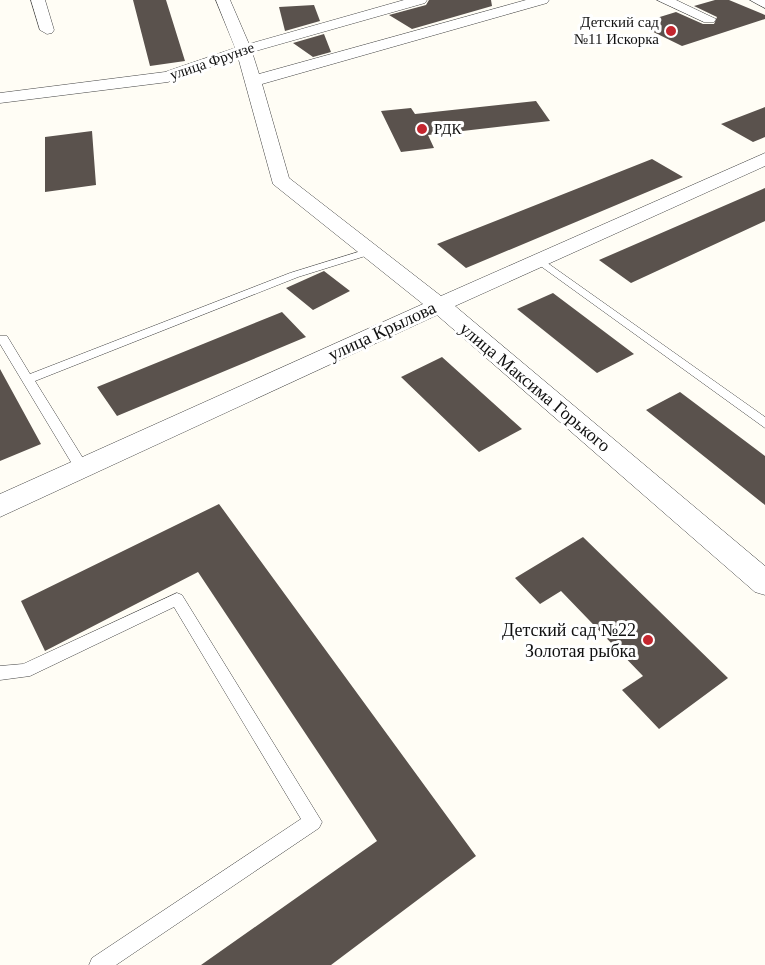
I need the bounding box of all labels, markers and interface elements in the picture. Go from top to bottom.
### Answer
place label: Детский сад №11 Искорка [574,14,659,47]
marker: Детский сад №11 Искорка [664,24,678,38]
street label: улица Фрунзе [168,39,257,83]
place label: РДК [434,121,462,137]
marker: РДК [415,122,429,136]
street label: улица Крылова [325,297,439,365]
street label: улица Максима Горького [456,318,614,456]
place label: Детский сад №22 Золотая рыбка [502,620,636,661]
marker: Детский сад №22 Золотая рыбка [641,633,655,647]

